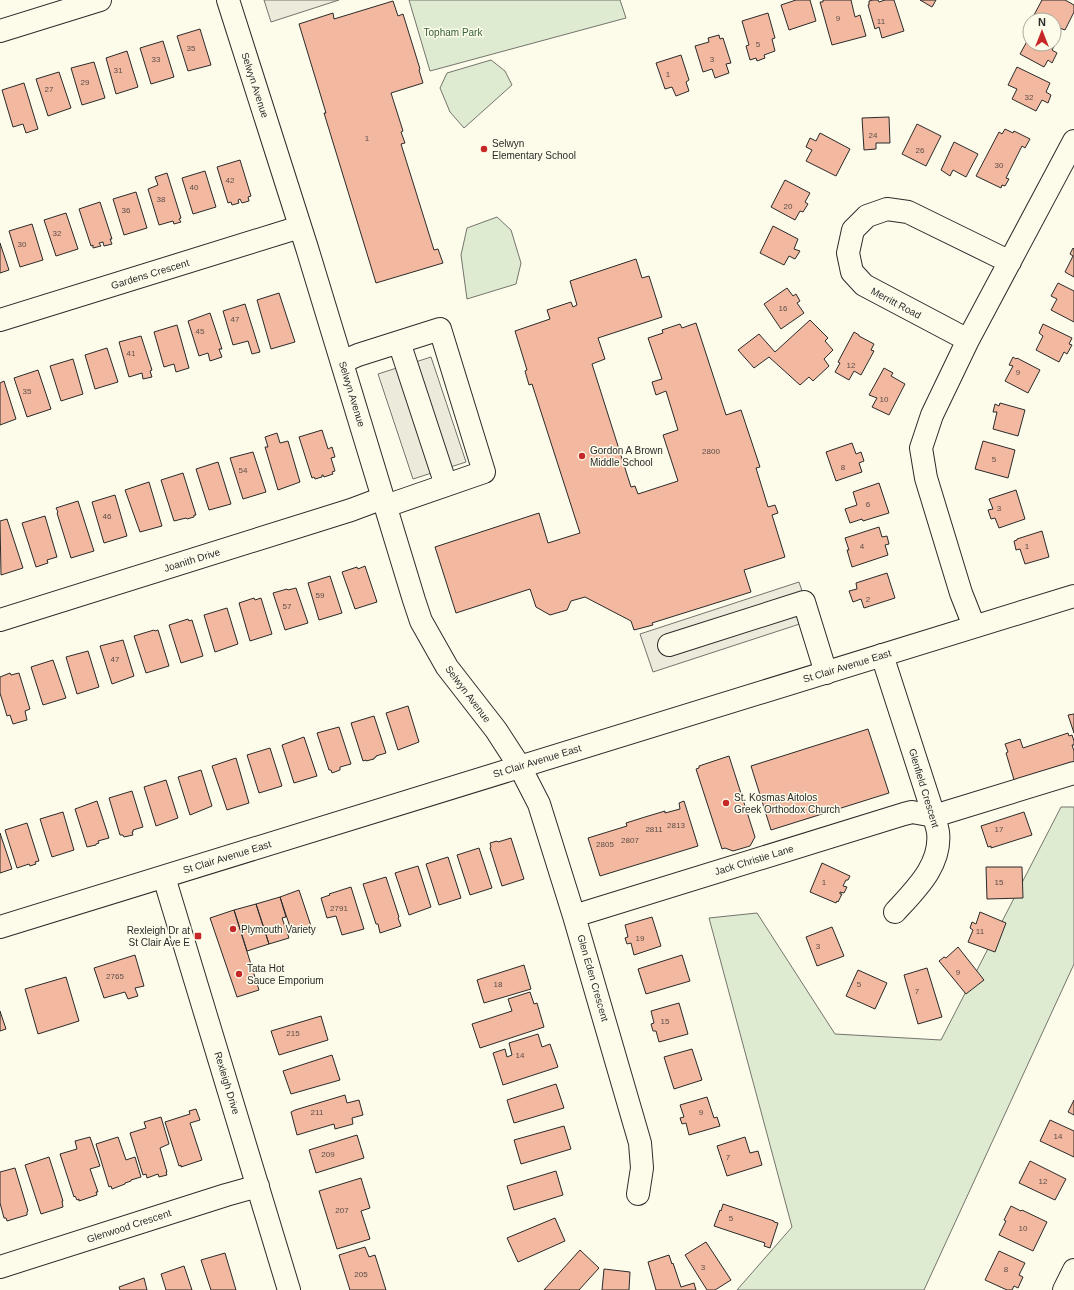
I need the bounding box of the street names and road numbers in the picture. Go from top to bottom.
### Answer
street label: Selwyn Avenue [239,51,271,120]
street label: Gardens Crescent [110,257,191,291]
street label: Merritt Road [869,285,923,321]
street label: Selwyn Avenue [337,360,367,429]
street label: Joanith Drive [162,546,222,574]
street label: St Clair Avenue East [802,647,893,685]
street label: Selwyn Avenue [443,663,493,725]
street label: St Clair Avenue East [492,742,583,780]
street label: Glenfield Crescent [907,747,941,829]
street label: St Clair Avenue East [182,838,273,876]
street label: Jack Christie Lane [713,843,795,877]
street label: Glen Eden Crescent [575,933,611,1023]
street label: Rexleigh Drive [212,1050,242,1116]
street label: Glenwood Crescent [86,1207,173,1245]

